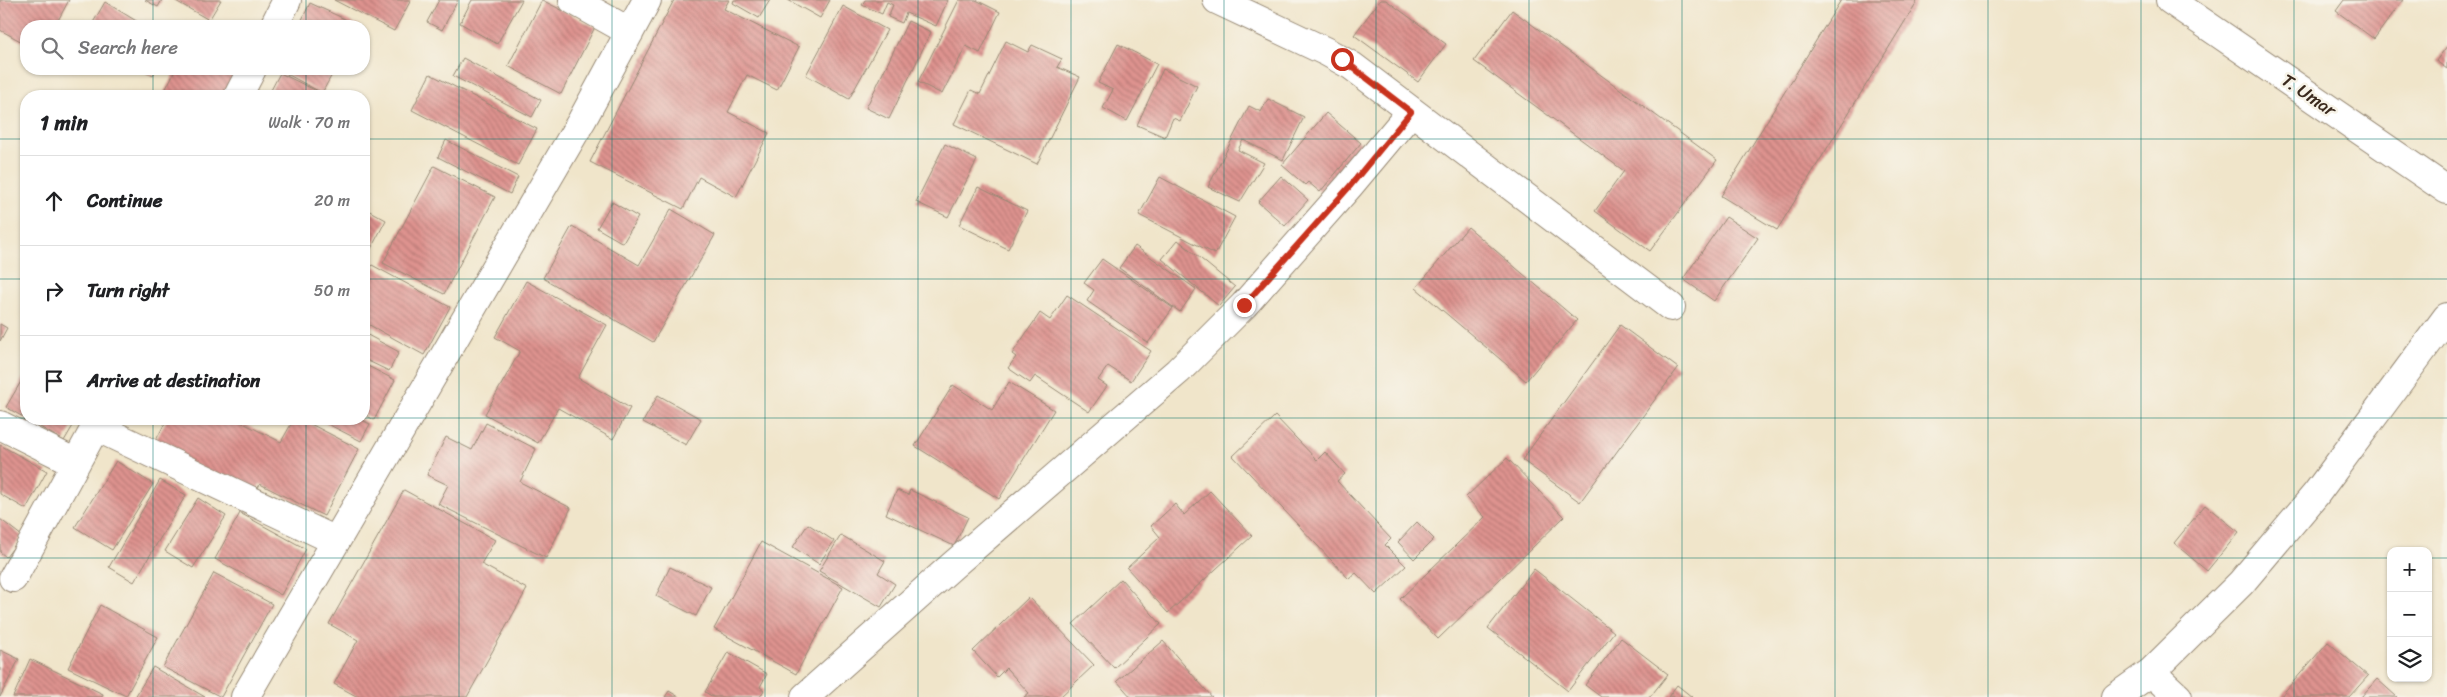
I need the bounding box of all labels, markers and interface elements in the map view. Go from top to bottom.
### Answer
search box [20,20,370,75]
text: Search here [78,31,178,64]
icon: search [38,34,66,62]
route start [1331,48,1354,71]
street label: T. Umar [2275,65,2344,126]
text: 1 min [40,104,88,142]
text: Walk · 70 m [268,108,350,137]
text: Continue [87,184,163,217]
text: 20 m [314,186,350,215]
icon: ahead [40,187,68,215]
text: Turn right [87,274,169,307]
text: 50 m [314,276,350,305]
icon: right [40,277,68,305]
route end [1233,294,1256,317]
text: Arrive at destination [87,364,260,397]
icon: arrive [40,367,68,395]
map controls [2387,547,2432,682]
button: + [2387,547,2432,592]
button: − [2387,592,2432,637]
button: layers [2387,637,2432,682]

